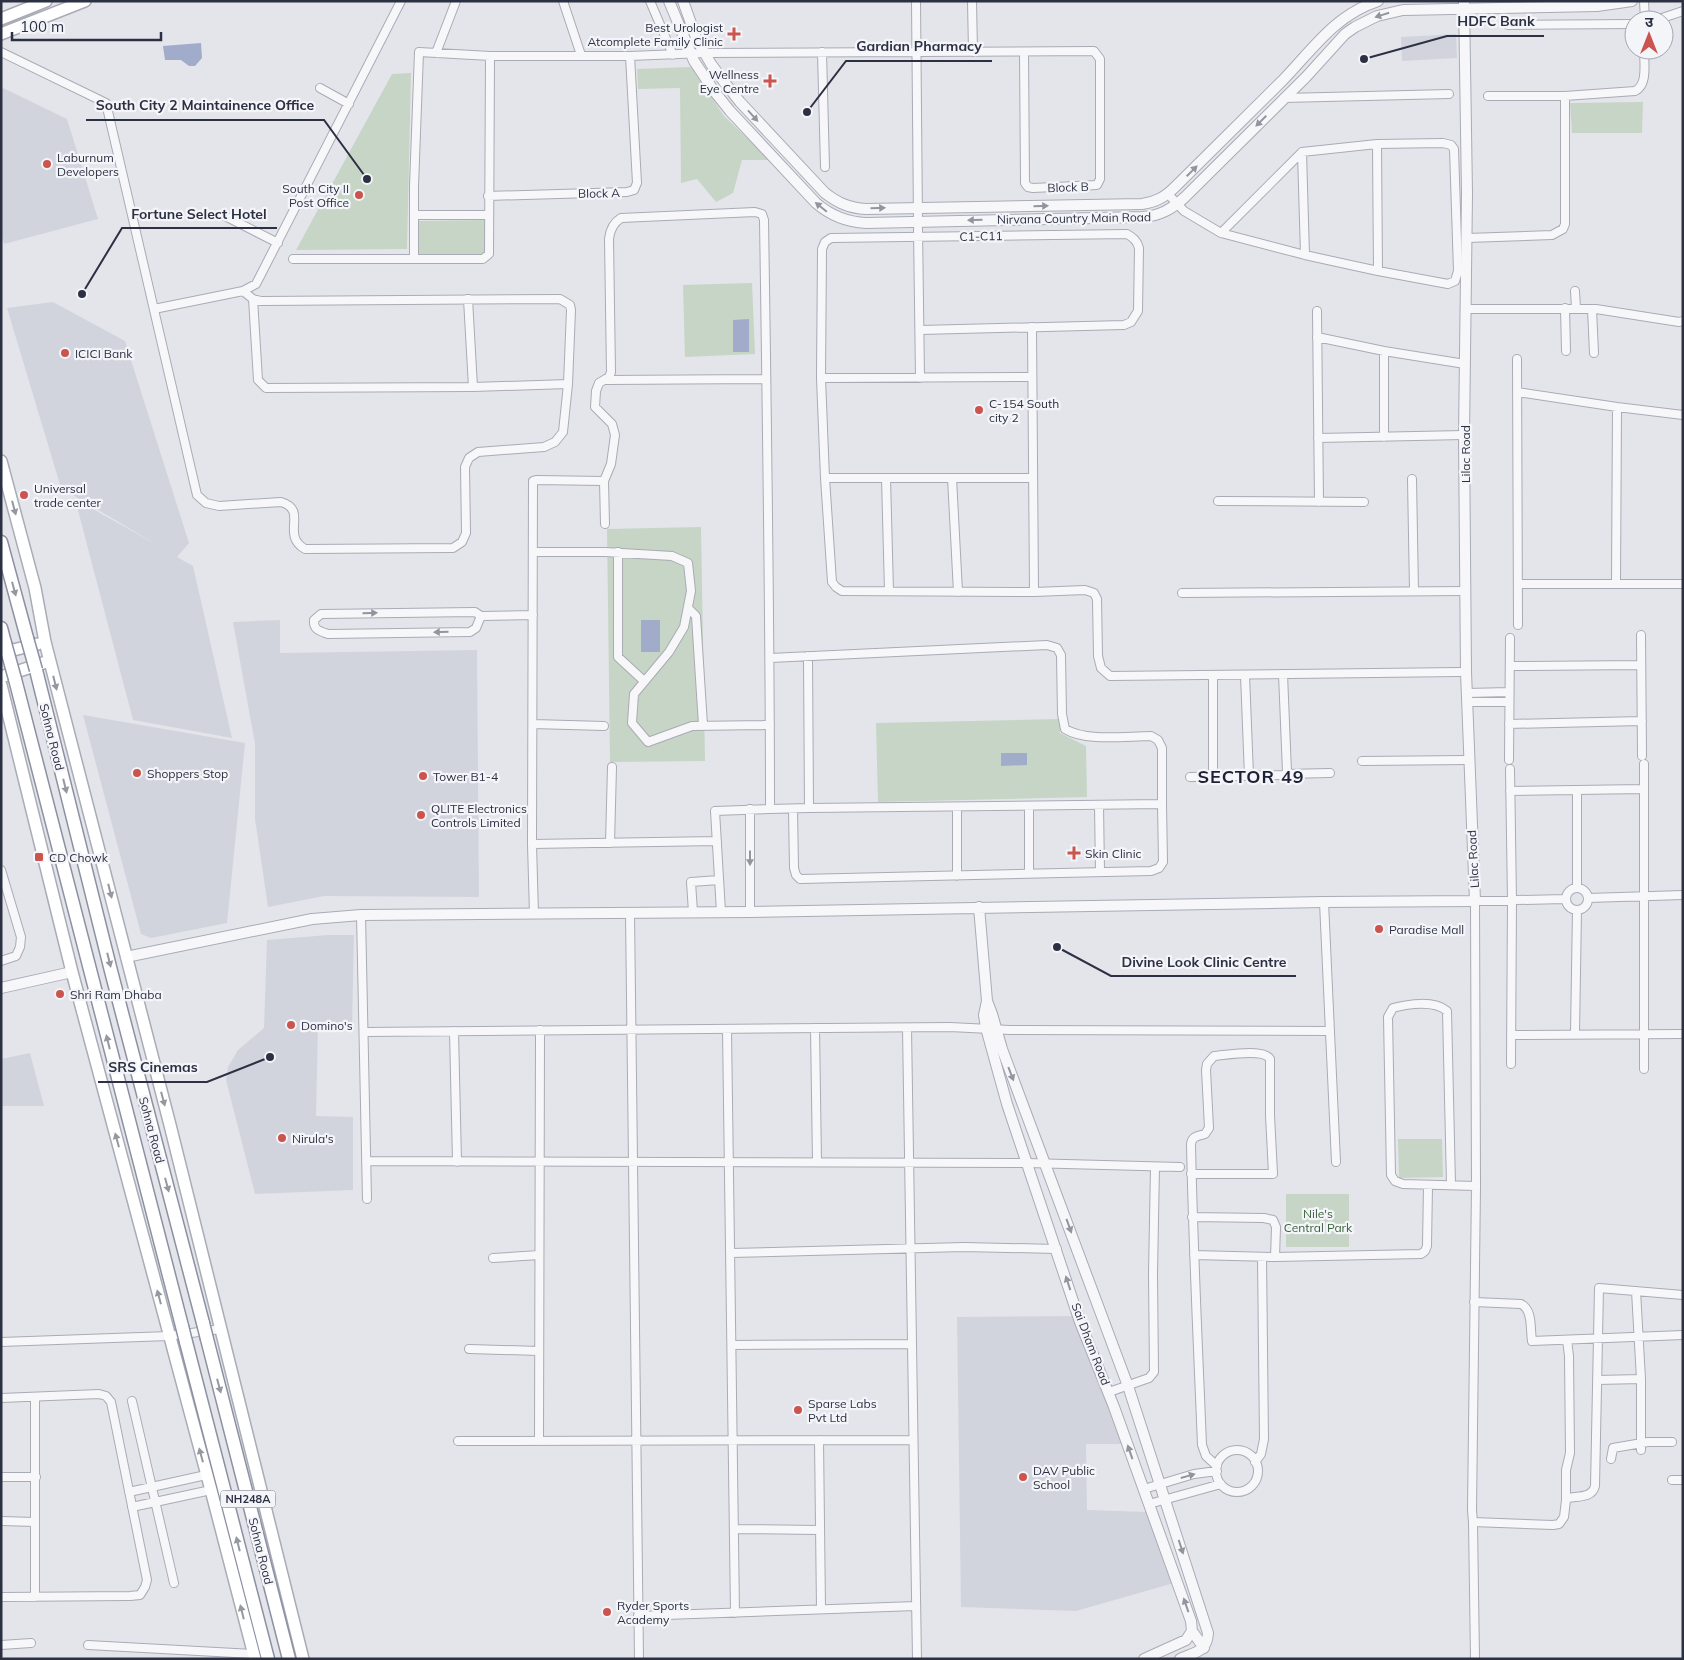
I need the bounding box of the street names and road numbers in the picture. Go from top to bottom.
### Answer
street label: Block B [1047,179,1089,195]
street label: Block A [578,185,620,201]
street label: Nirvana Country Main Road [997,209,1151,227]
street label: C1-C11 [959,228,1003,244]
street label: Lilac Road [1458,425,1473,483]
street label: Sohna Road [36,702,68,772]
street label: Lilac Road [1464,830,1482,888]
street label: Sohna Road [136,1095,168,1165]
street label: Sai Dham Road [1068,1301,1114,1387]
road number: NH248A [220,1490,276,1508]
street label: Sohna Road [245,1516,277,1586]

